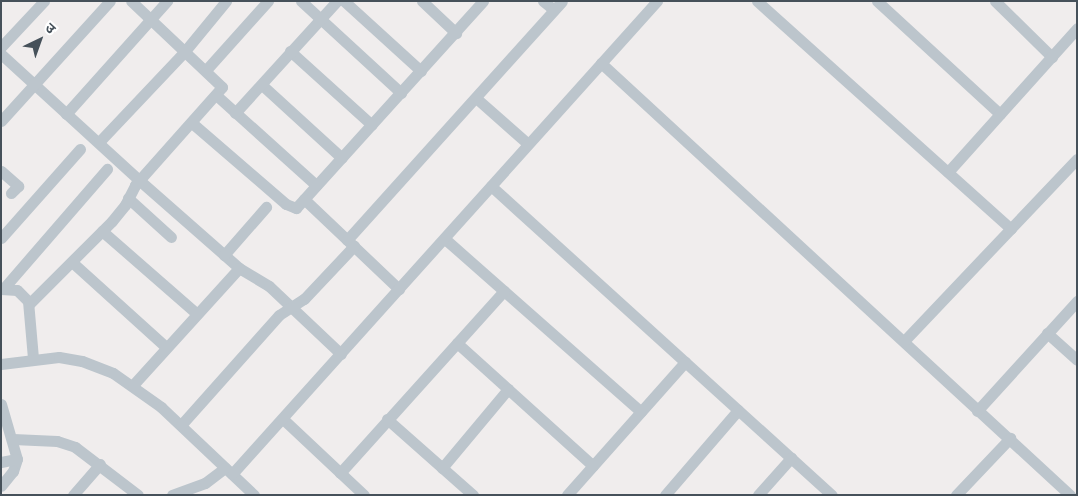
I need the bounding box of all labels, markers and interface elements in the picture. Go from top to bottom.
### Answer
north arrow [15,15,65,65]
text: उ [42,19,59,38]

